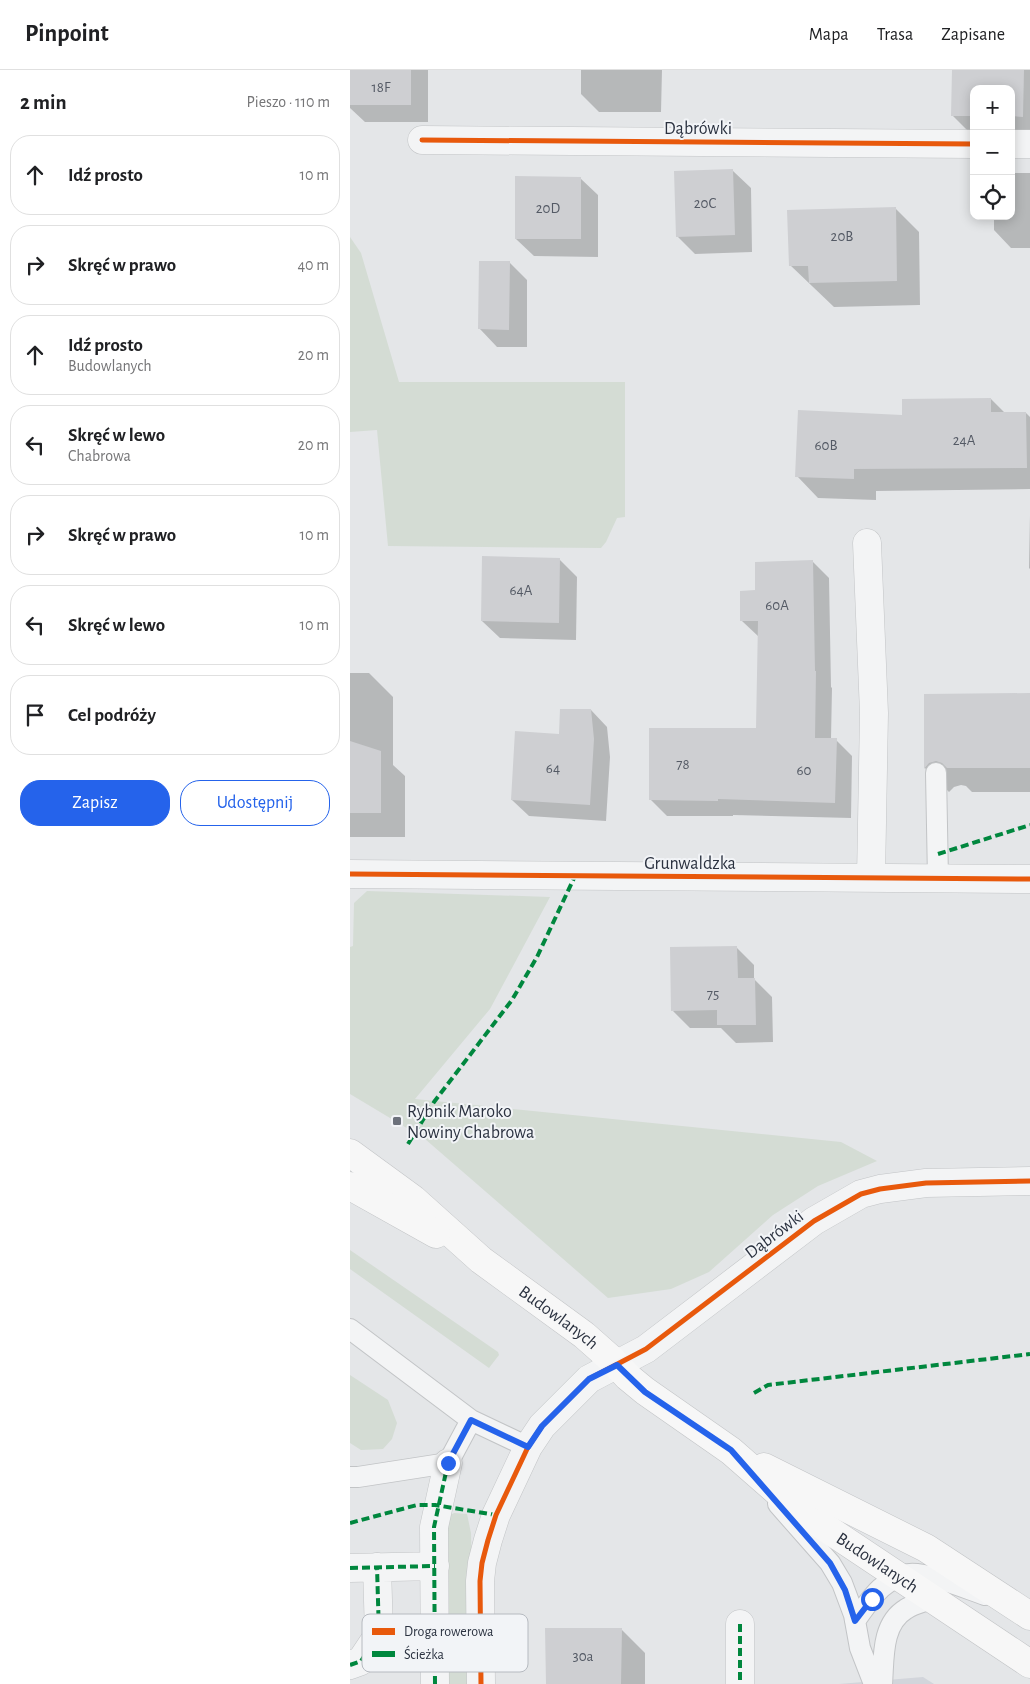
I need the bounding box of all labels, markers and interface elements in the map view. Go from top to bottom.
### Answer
text: Pinpoint [25,22,109,46]
text: Mapa [809,26,849,44]
text: Trasa [877,26,913,44]
text: Zapisane [941,26,1005,44]
house number: 18F [372,80,391,95]
map controls [970,85,1015,220]
button: + [970,85,1015,130]
text: 2 min [20,92,67,113]
text: Pieszo · 110 m [246,94,330,110]
street label: Dąbrówki [664,120,732,138]
button: − [970,130,1015,175]
icon: ahead [21,161,49,189]
text: Idź prosto [68,166,143,185]
text: 10 m [300,167,329,183]
button: locate [970,175,1015,220]
house number: 20C [694,196,716,211]
house number: 20D [536,201,561,216]
house number: 20B [831,229,853,244]
icon: right [21,251,49,279]
text: Skręć w prawo [68,256,176,275]
text: 40 m [297,257,329,273]
text: Idź prosto [68,336,143,355]
icon: ahead [21,341,49,369]
text: 20 m [298,347,329,363]
text: Budowlanych [68,358,152,374]
text: Skręć w lewo [68,426,165,445]
icon: left [21,431,49,459]
house number: 24A [953,433,976,448]
text: 20 m [298,437,329,453]
house number: 60B [814,438,838,453]
text: Chabrowa [68,448,131,464]
icon: right [21,521,49,549]
text: Skręć w prawo [68,526,176,545]
text: 10 m [300,527,329,543]
house number: 64A [510,583,533,598]
house number: 60A [765,598,789,613]
icon: left [21,611,49,639]
text: Skręć w lewo [68,616,165,635]
text: 10 m [300,617,329,633]
icon: arrive [21,701,49,729]
text: Cel podróży [68,706,156,725]
house number: 78 [676,757,690,772]
house number: 64 [546,761,560,776]
house number: 60 [797,763,812,778]
button: Zapisz [20,780,170,826]
button: Udostępnij [180,780,330,826]
street label: Grunwaldzka [644,855,736,873]
house number: 75 [707,987,719,1002]
place label: Rybnik Maroko Nowiny Chabrowa [407,1103,534,1142]
marker: Rybnik Maroko Nowiny Chabrowa [391,1115,403,1127]
street label: Dąbrówki [742,1207,807,1262]
street label: Budowlanych [515,1283,602,1353]
route end [437,1452,460,1475]
street label: Budowlanych [833,1530,921,1597]
route start [861,1588,884,1611]
legend [362,1614,528,1672]
text: Droga rowerowa [404,1625,494,1639]
text: Ścieżka [404,1645,444,1662]
house number: 30a [572,1649,594,1664]

